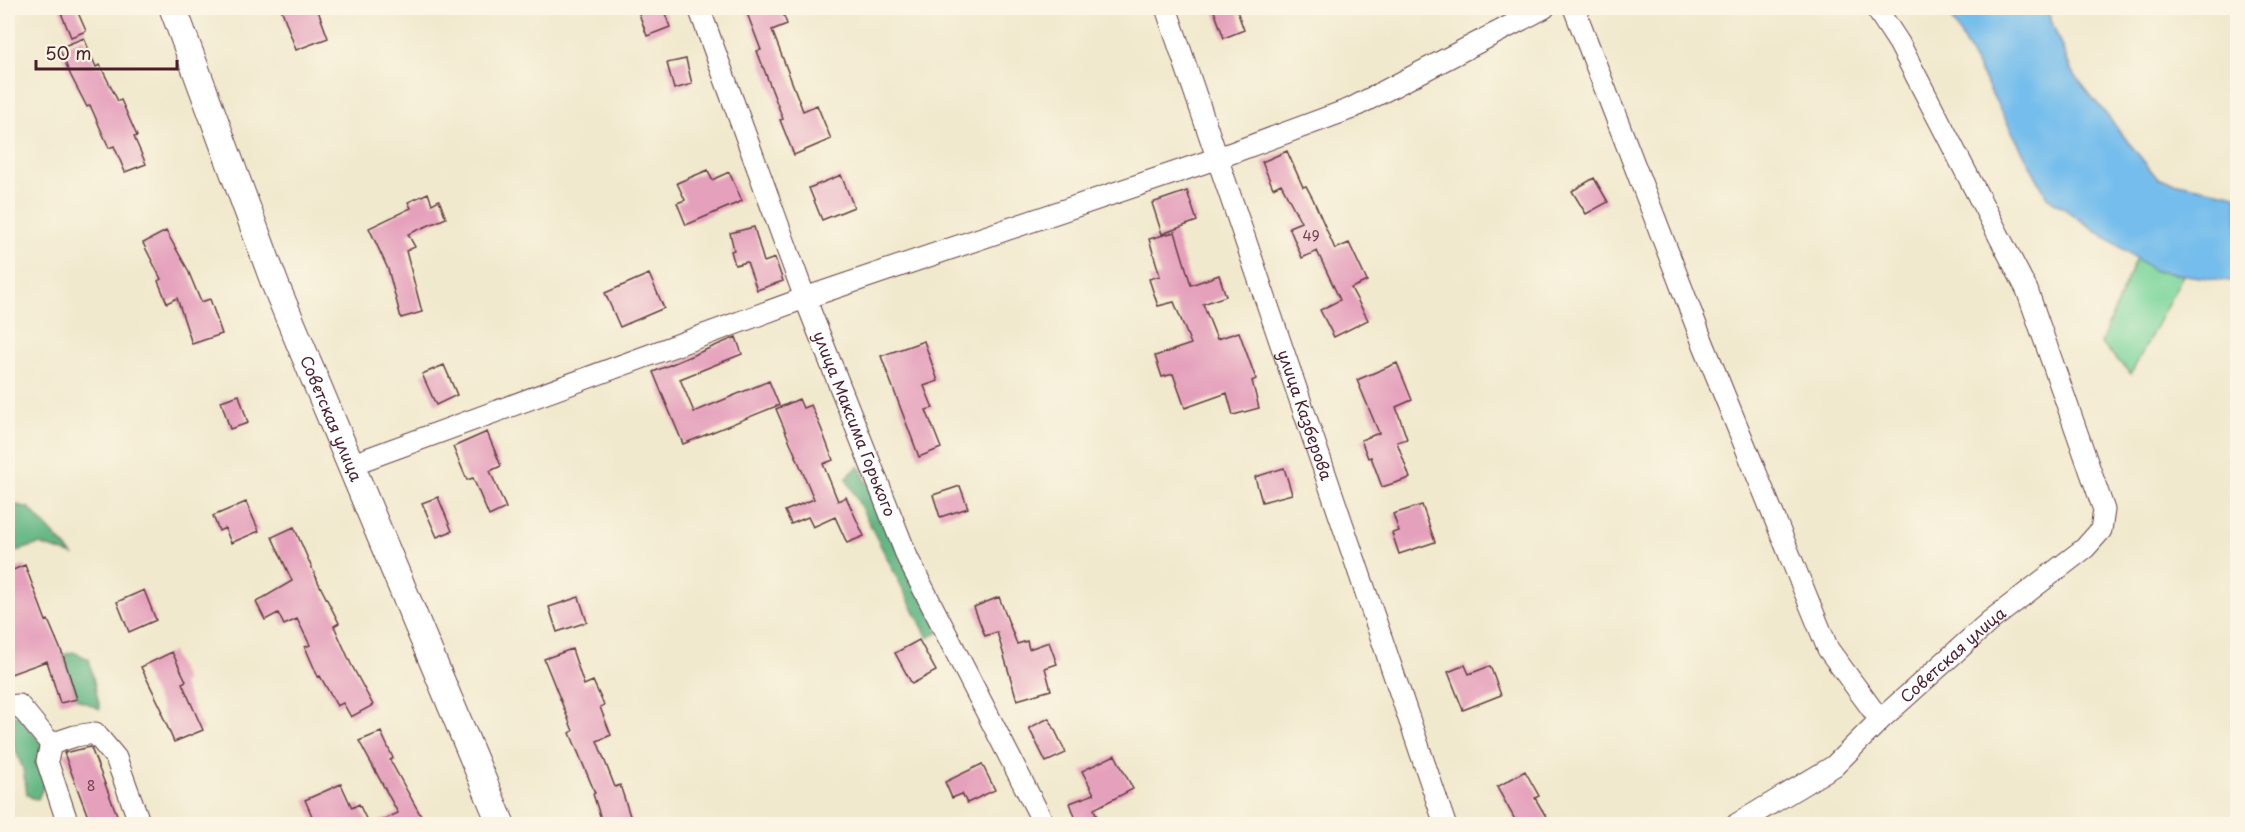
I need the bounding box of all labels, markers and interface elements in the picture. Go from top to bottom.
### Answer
scale bar [36,33,177,71]
text: 50 m [45,39,92,66]
house number: 49 [1302,225,1320,246]
street label: улица Максима Горького [808,327,903,520]
street label: улица Казберова [1273,346,1340,483]
street label: Советская улица [295,351,369,485]
street label: Советская улица [1894,600,2010,708]
house number: 8 [87,775,95,796]

